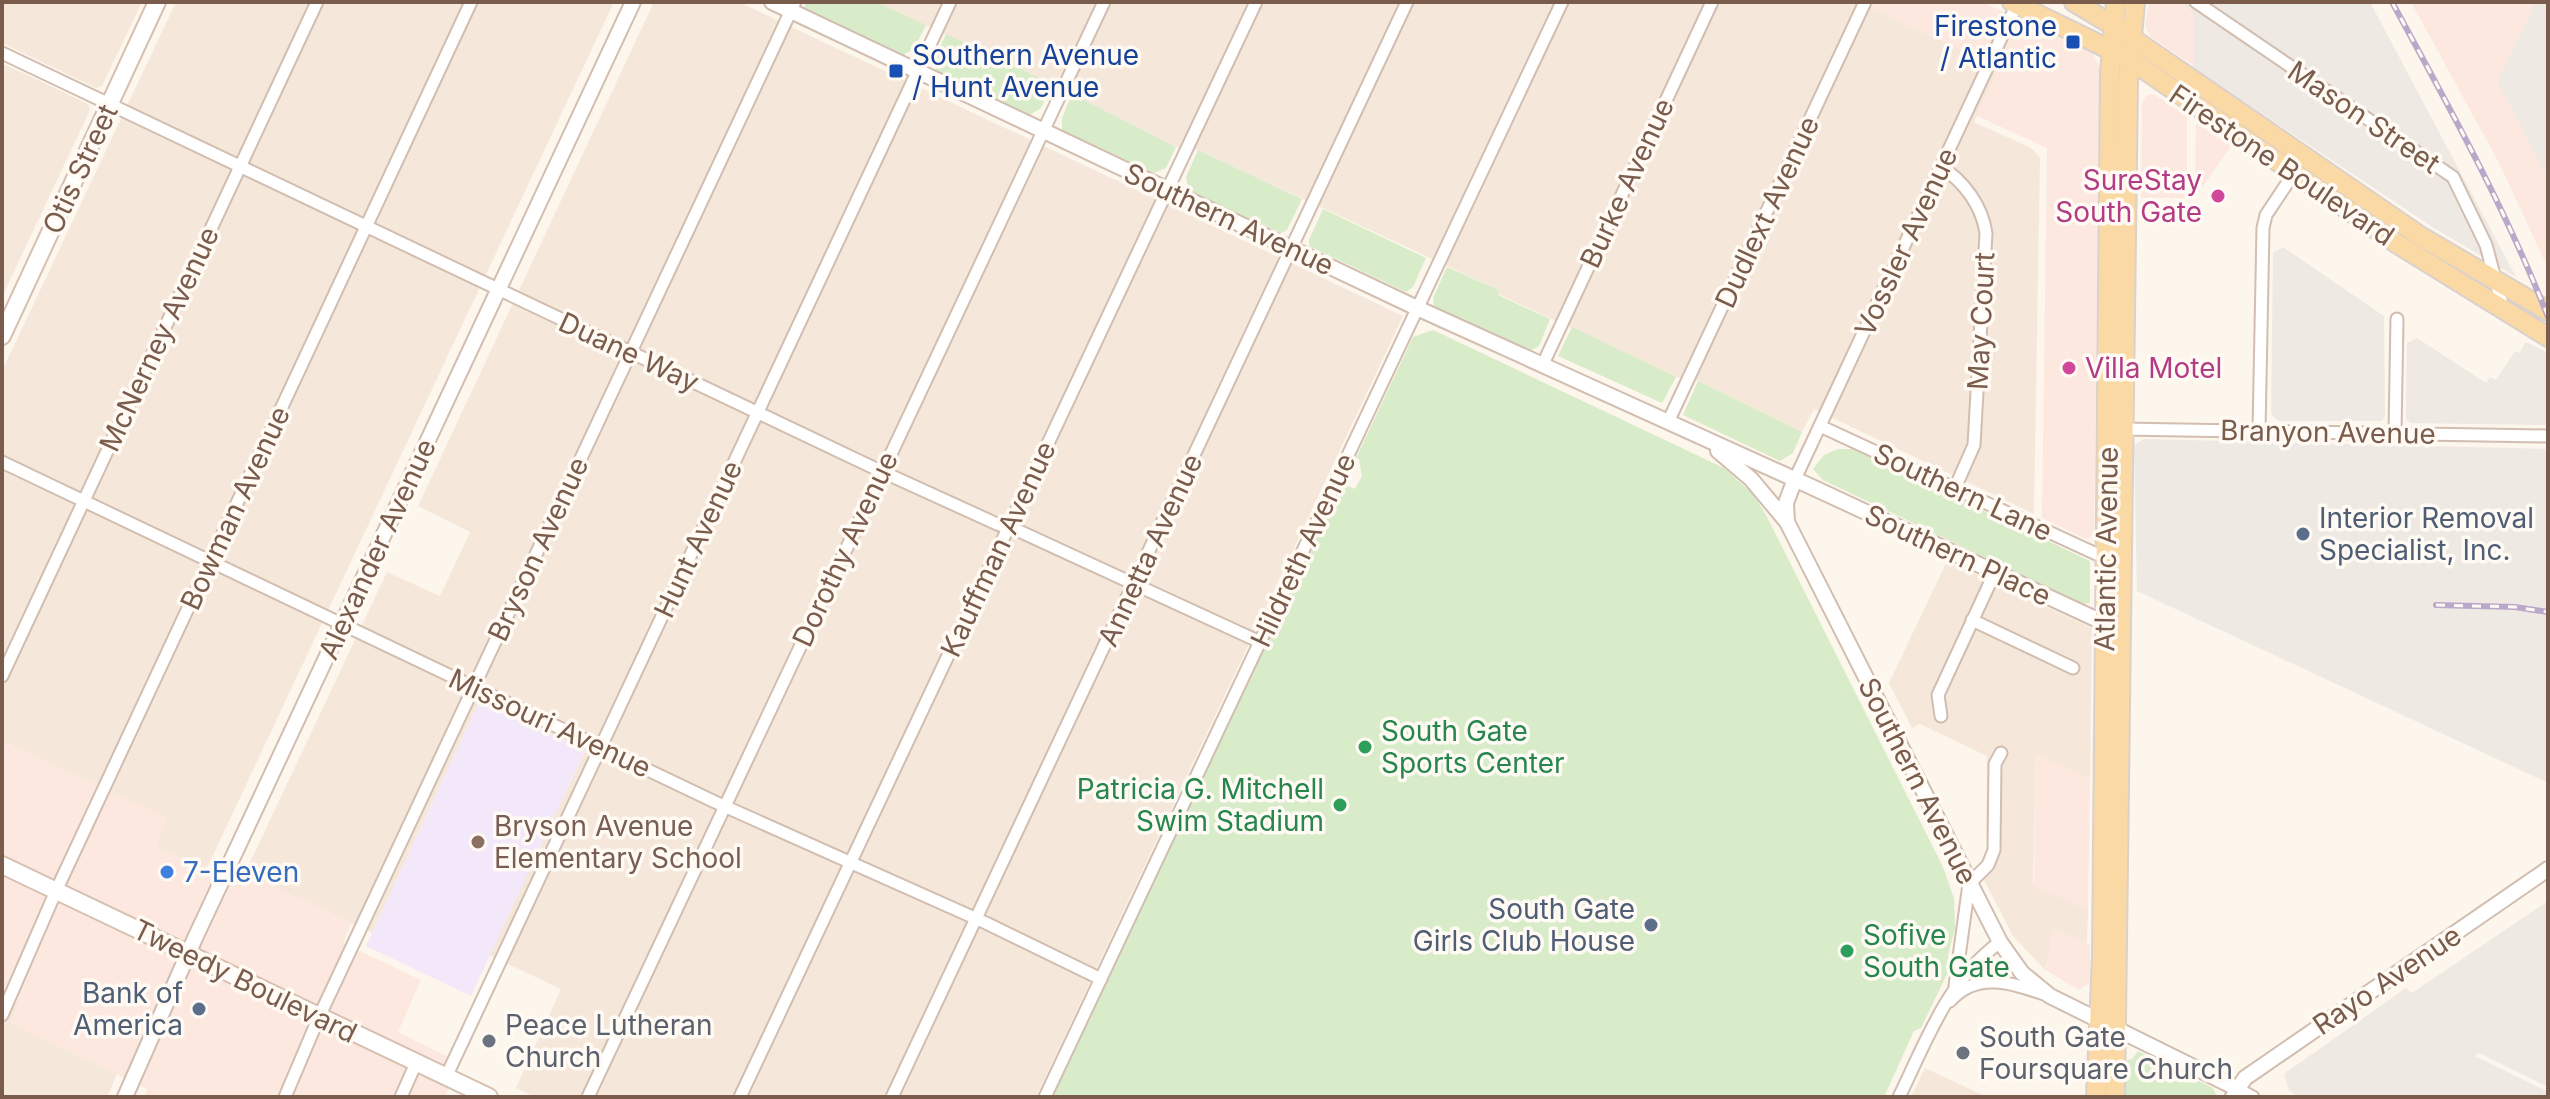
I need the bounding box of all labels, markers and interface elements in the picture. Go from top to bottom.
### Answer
place label: Firestone / Atlantic [1934,9,2057,75]
marker: Firestone / Atlantic [2064,33,2082,51]
place label: Southern Avenue / Hunt Avenue [912,38,1139,104]
street label: Mason Street [2282,54,2446,180]
marker: Southern Avenue / Hunt Avenue [887,62,905,80]
street label: Firestone Boulevard [2163,77,2401,253]
street label: Burke Avenue [1573,93,1681,273]
street label: Otis Street [35,99,125,239]
street label: Dudlext Avenue [1708,111,1826,313]
street label: Vossler Avenue [1847,142,1965,342]
street label: Southern Avenue [1119,156,1339,282]
place label: SureStay South Gate [2055,163,2202,229]
marker: SureStay South Gate [2209,187,2227,205]
street label: McNerney Avenue [92,221,226,457]
street label: May Court [1960,251,2002,391]
street label: Duane Way [554,305,704,399]
place label: Villa Motel [2085,351,2222,385]
marker: Villa Motel [2060,359,2078,377]
street label: Bowman Avenue [173,401,297,615]
street label: Branyon Avenue [2220,413,2436,451]
street label: Alexander Avenue [311,433,443,665]
street label: Kauffman Avenue [933,436,1063,662]
street label: Southern Lane [1868,436,2058,548]
street label: Dorothy Avenue [785,446,905,652]
street label: Atlantic Avenue [2087,446,2125,652]
street label: Annetta Avenue [1091,448,1209,652]
street label: Hildreth Avenue [1243,448,1363,652]
street label: Bryson Avenue [480,451,596,647]
street label: Hunt Avenue [647,455,749,623]
street label: Southern Place [1860,497,2056,613]
place label: Interior Removal Specialist, Inc. [2319,501,2534,567]
marker: Interior Removal Specialist, Inc. [2294,525,2312,543]
street label: Missouri Avenue [444,661,656,785]
street label: Southern Avenue [1851,672,1985,890]
place label: South Gate Sports Center [1381,714,1565,780]
marker: South Gate Sports Center [1356,738,1374,756]
place label: Patricia G. Mitchell Swim Stadium [1077,772,1324,838]
marker: Patricia G. Mitchell Swim Stadium [1331,796,1349,814]
place label: Bryson Avenue Elementary School [494,809,742,875]
marker: Bryson Avenue Elementary School [469,833,487,851]
place label: 7-Eleven [183,855,299,889]
marker: 7-Eleven [158,863,176,881]
place label: South Gate Girls Club House [1413,892,1635,958]
street label: Tweedy Boulevard [127,912,363,1050]
marker: South Gate Girls Club House [1642,916,1660,934]
place label: Sofive South Gate [1863,918,2010,984]
street label: Rayo Avenue [2306,918,2468,1042]
marker: Sofive South Gate [1838,942,1856,960]
place label: Bank of America [73,976,183,1042]
marker: Bank of America [190,1000,208,1018]
place label: Peace Lutheran Church [505,1008,712,1074]
place label: South Gate Foursquare Church [1979,1020,2233,1086]
marker: Peace Lutheran Church [480,1032,498,1050]
marker: South Gate Foursquare Church [1954,1044,1972,1062]

